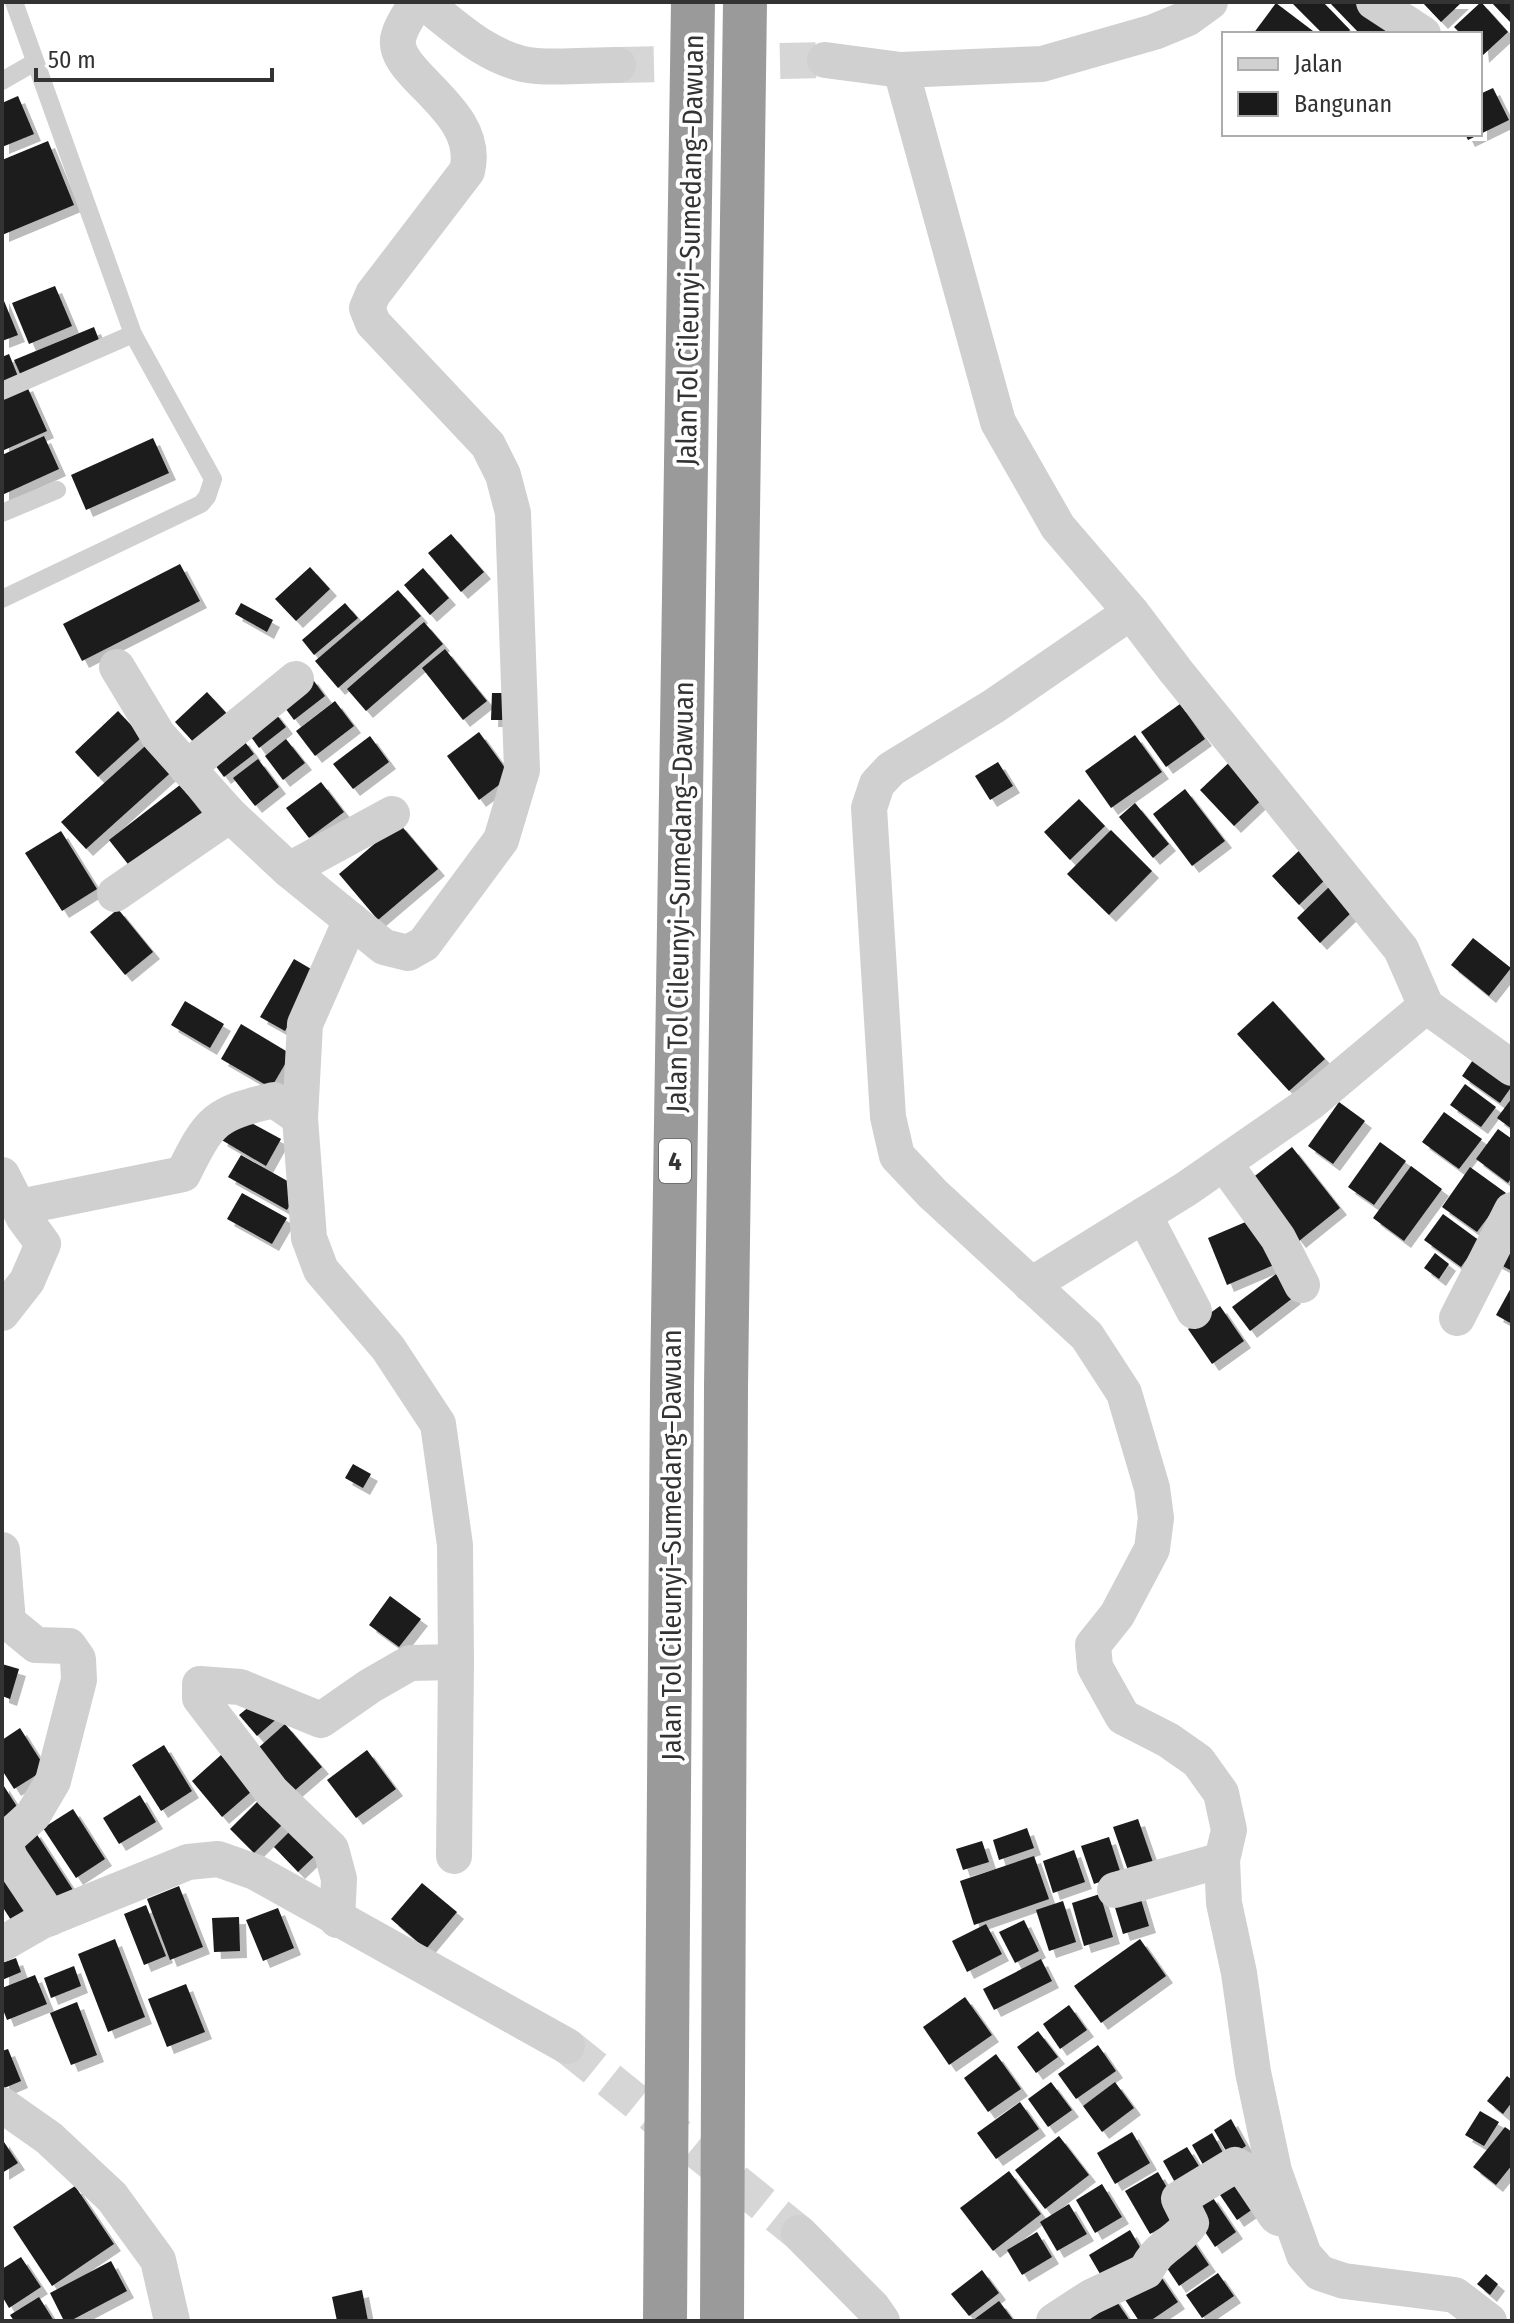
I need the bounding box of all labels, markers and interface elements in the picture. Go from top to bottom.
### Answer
scale bar [36,32,272,82]
legend [1222,32,1482,136]
street label: Jalan Tol Cileunyi–Sumedang–Dawuan [670,34,710,466]
text: 50 m [48,46,96,74]
text: Jalan [1294,50,1343,78]
text: Bangunan [1294,90,1392,118]
street label: Jalan Tol Cileunyi–Sumedang–Dawuan [660,681,700,1113]
road number: 4 [659,1139,691,1183]
street label: Jalan Tol Cileunyi–Sumedang–Dawuan [655,1329,688,1761]

